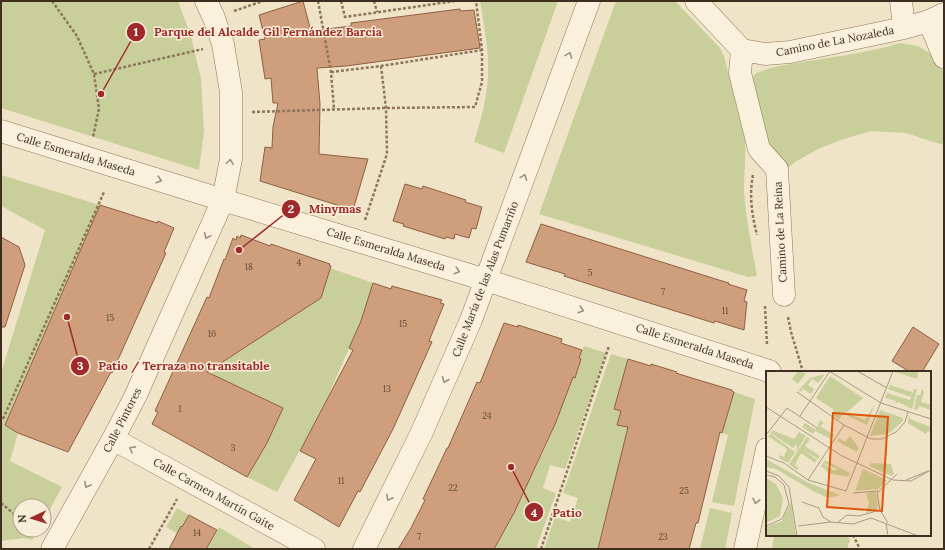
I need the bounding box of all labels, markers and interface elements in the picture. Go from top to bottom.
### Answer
callout: Parque del Alcalde Gil Fernández Barcia [126,20,390,44]
street label: Camino de La Nozaleda [775,23,896,59]
text: 1 [134,24,139,39]
text: Parque del Alcalde Gil Fernández Barcia [154,24,383,39]
one-way arrow [564,52,572,59]
street label: Calle Esmeralda Maseda [15,129,137,179]
one-way arrow [225,159,234,165]
one-way arrow [519,174,527,181]
one-way arrow [155,175,162,184]
street label: Camino de La Reina [770,181,790,283]
callout: Minymas [281,197,370,221]
street label: Calle María de las Alas Pumariño [449,199,521,359]
text: 2 [288,201,294,216]
text: Minymas [309,201,362,216]
street label: Calle Esmeralda Maseda [325,224,447,274]
one-way arrow [204,231,212,239]
house number: 4 [297,257,302,268]
house number: 18 [245,261,253,272]
one-way arrow [453,266,460,275]
house number: 5 [588,267,593,278]
house number: 7 [661,286,665,297]
one-way arrow [577,305,584,314]
house number: 11 [722,305,728,316]
house number: 15 [106,312,114,323]
house number: 15 [399,318,407,329]
street label: Calle Esmeralda Maseda [634,320,756,372]
house number: 16 [208,328,216,339]
callout: Patio / Terraza no transitable [70,354,277,378]
text: 3 [77,358,84,373]
text: Patio / Terraza no transitable [98,358,270,374]
inset map [766,371,931,536]
one-way arrow [441,377,449,384]
house number: 13 [383,383,391,394]
street label: Calle Pintores [100,385,144,455]
house number: 1 [178,403,182,414]
house number: 24 [482,410,492,421]
house number: 3 [230,442,236,453]
one-way arrow [129,446,137,454]
street label: Calle Carmen Martín Gaite [151,455,277,533]
house number: 11 [338,475,344,486]
one-way arrow [85,481,92,489]
house number: 22 [448,482,458,493]
house number: 25 [679,485,689,496]
one-way arrow [387,494,394,501]
north arrow [12,498,52,538]
one-way arrow [752,498,760,504]
callout: Patio [524,500,590,524]
text: 4 [531,505,538,520]
text: Patio [552,505,582,520]
text: N [15,513,29,523]
house number: 14 [193,527,201,538]
house number: 7 [417,531,421,542]
house number: 23 [658,531,668,542]

